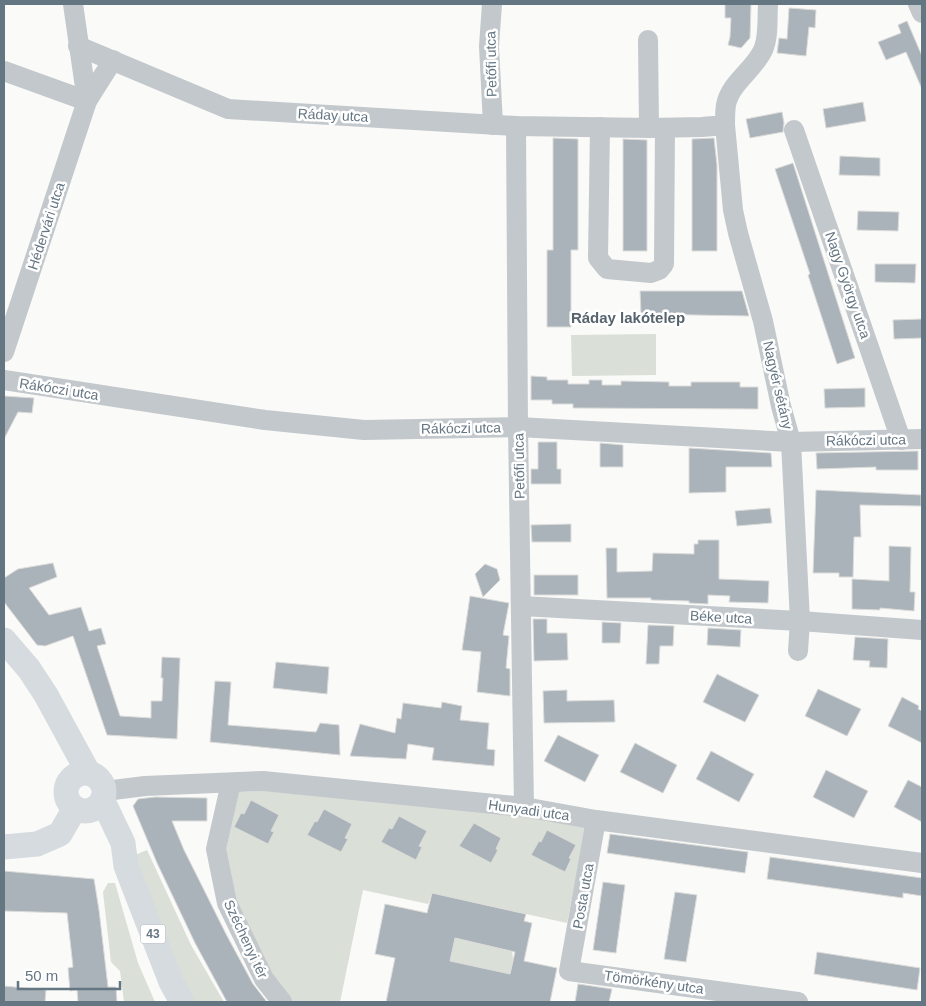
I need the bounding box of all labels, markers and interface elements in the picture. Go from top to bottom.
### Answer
street label: Petőfi utca [482,31,500,97]
street label: Ráday utca [297,105,369,125]
street label: Hédervári utca [24,180,68,272]
street label: Nagy György utca [822,229,874,341]
district label: Ráday lakótelep [571,309,685,326]
street label: Nagyér sétány [760,339,796,431]
street label: Rákóczi utca [18,375,100,403]
street label: Rákóczi utca [421,419,501,437]
street label: Rákóczi utca [826,431,906,449]
street label: Petőfi utca [510,433,528,499]
street label: Béke utca [689,607,753,627]
street label: Hunyadi utca [487,796,571,824]
street label: Posta utca [569,862,597,930]
street label: Széchenyi tér [221,897,271,981]
road number: 43 [140,924,166,944]
scale bar [18,958,120,990]
text: 50 m [25,967,58,984]
street label: Tömörkény utca [603,967,705,997]

